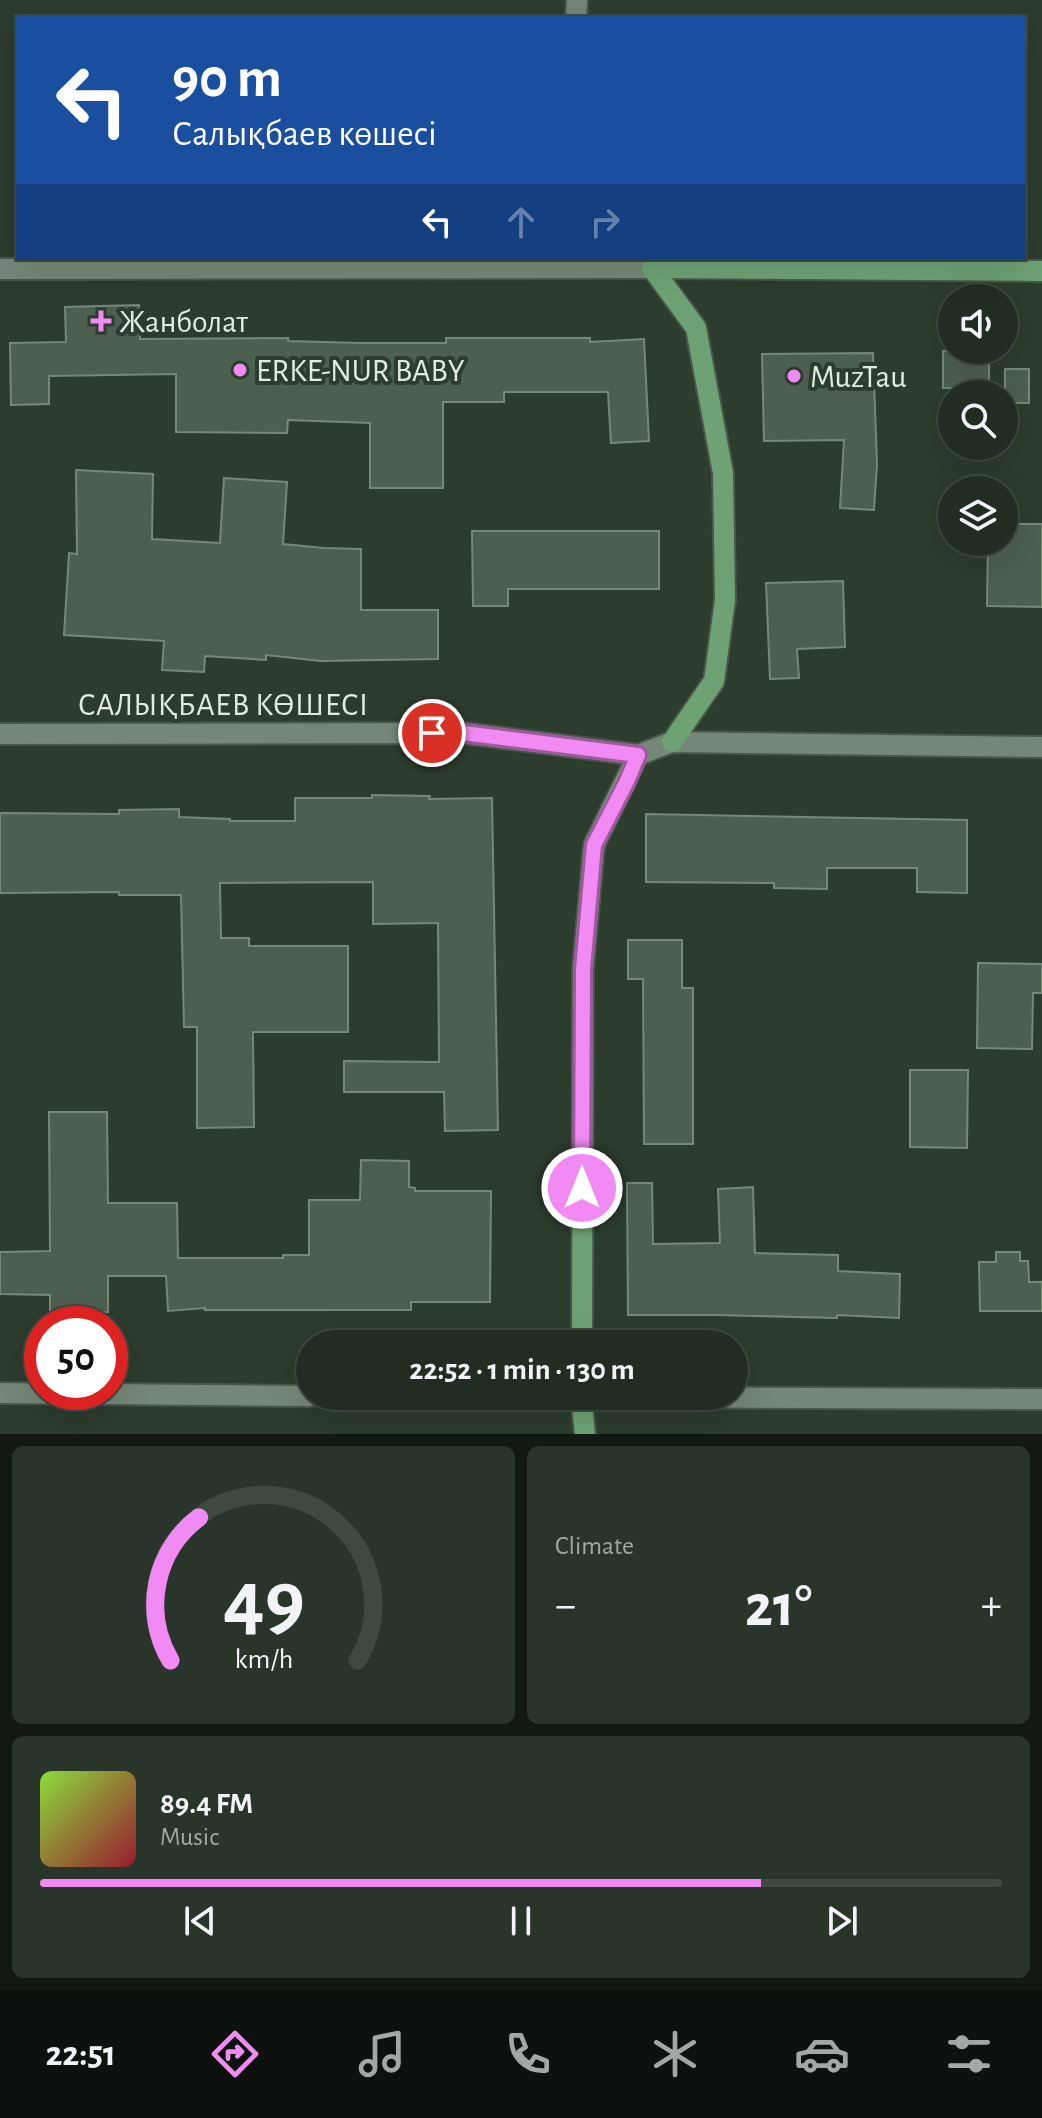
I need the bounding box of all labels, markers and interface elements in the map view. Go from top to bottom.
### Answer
icon: left [40,48,144,152]
text: 90 m [172,51,282,107]
text: Салықбаев көшесі [172,116,437,152]
icon: left [415,200,459,244]
icon: ahead [499,200,543,244]
icon: right [583,200,627,244]
map controls [938,284,1018,556]
button: sound [938,284,1018,364]
place label: Жанболат [119,306,248,338]
marker: Жанболат [90,310,112,332]
place label: ERKE-NUR BABY [256,355,465,387]
marker: ERKE-NUR BABY [231,361,249,379]
place label: MuzTau [810,361,907,393]
marker: MuzTau [785,367,803,385]
button: search [938,380,1018,460]
button: layers [938,476,1018,556]
street label: САЛЫҚБАЕВ КӨШЕСІ [78,689,368,721]
pin [398,699,466,767]
icon: arrive [410,711,454,755]
position arrow [540,1146,624,1230]
speed limit sign: 50 [24,1306,128,1410]
text: 22:52 · 1 min · 130 m [409,1355,635,1385]
text: Climate [555,1533,634,1559]
text: 49 [222,1560,305,1644]
text: 21° [745,1577,812,1637]
text: − [555,1584,576,1628]
text: + [981,1584,1002,1628]
text: km/h [234,1645,293,1674]
text: 89.4 FM [160,1789,253,1819]
text: Music [160,1824,219,1850]
icon: previous [178,1899,222,1943]
icon: pause [499,1899,543,1943]
icon: next [820,1899,864,1943]
icon: directions [207,2026,263,2082]
icon: music [354,2026,410,2082]
icon: phone [500,2026,556,2082]
icon: climate [647,2026,703,2082]
icon: car [794,2026,850,2082]
icon: filters [941,2026,997,2082]
text: 22:51 [45,2036,116,2072]

